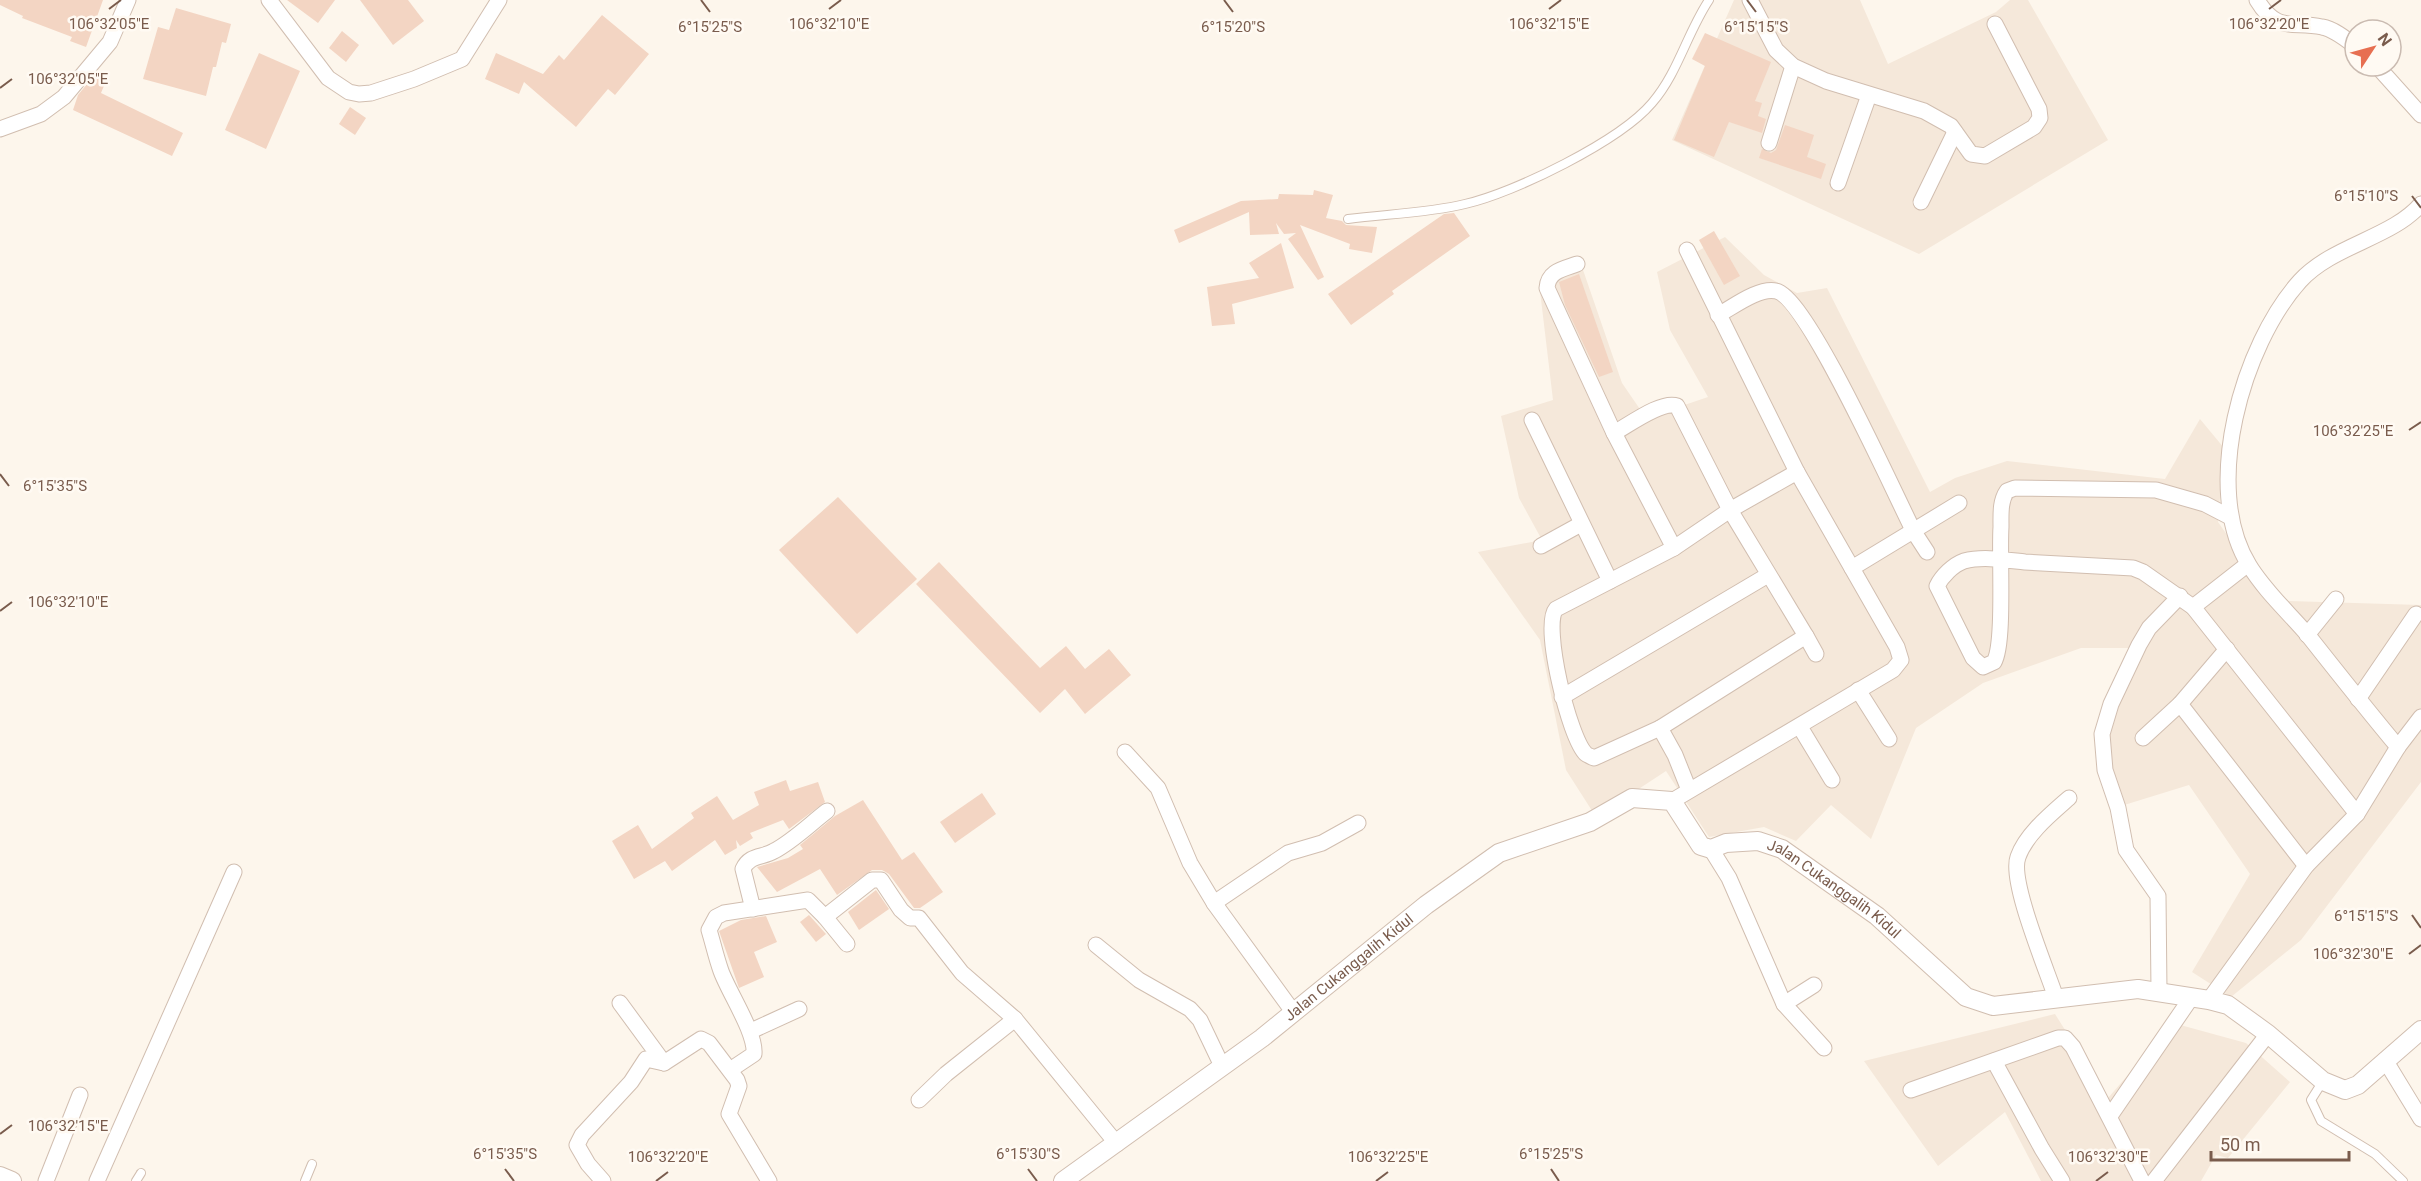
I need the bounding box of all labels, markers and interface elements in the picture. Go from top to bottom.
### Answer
text: 106°32'05"E [69,15,150,33]
text: 106°32'10"E [789,15,870,33]
text: 106°32'15"E [1509,15,1590,33]
text: 106°32'20"E [2229,15,2310,33]
text: 6°15'25"S [678,18,742,36]
text: 6°15'20"S [1201,18,1265,36]
text: 6°15'15"S [1724,18,1788,36]
north arrow [2343,18,2403,78]
text: N [2374,29,2396,50]
text: 106°32'05"E [28,70,109,88]
text: 6°15'10"S [2334,187,2398,205]
text: 106°32'25"E [2313,422,2394,440]
text: 6°15'35"S [23,477,87,495]
text: 106°32'10"E [28,593,109,611]
street label: Jalan Cukanggalih Kidul [1765,836,1904,942]
text: 6°15'15"S [2334,907,2398,925]
street label: Jalan Cukanggalih Kidul [1281,910,1417,1025]
text: 106°32'30"E [2313,945,2394,963]
text: 106°32'15"E [28,1117,109,1135]
scale bar [2211,1124,2349,1162]
text: 50 m [2220,1134,2260,1155]
text: 6°15'35"S [473,1145,537,1163]
text: 6°15'30"S [996,1145,1060,1163]
text: 6°15'25"S [1519,1145,1583,1163]
text: 106°32'20"E [628,1148,709,1166]
text: 106°32'25"E [1348,1148,1429,1166]
text: 106°32'30"E [2068,1148,2149,1166]

